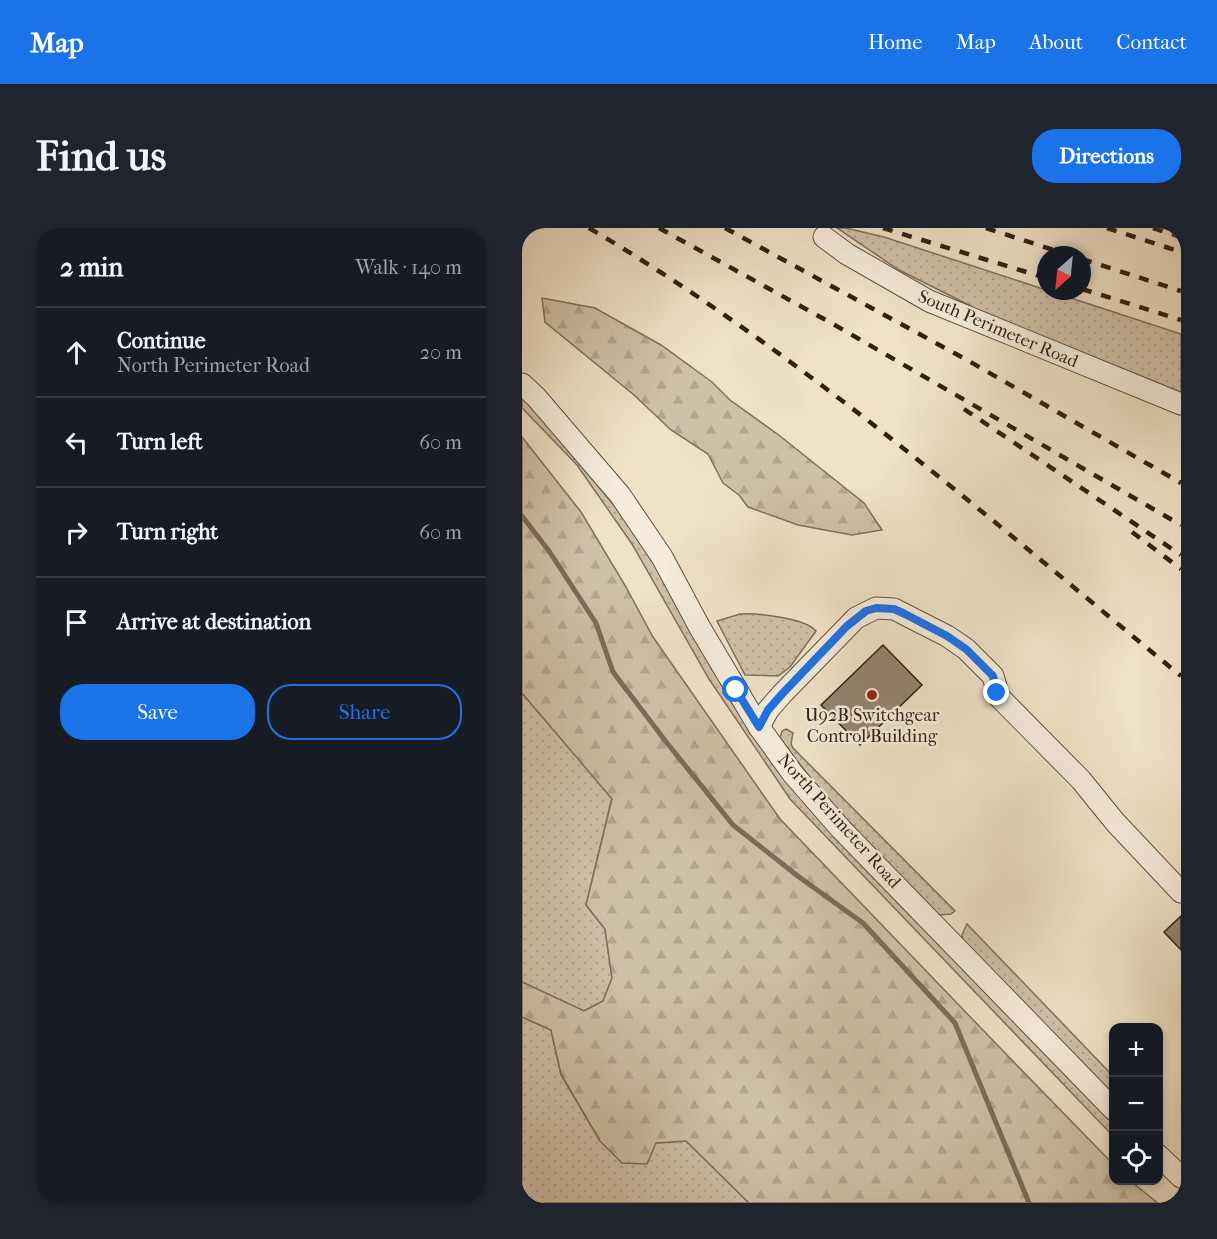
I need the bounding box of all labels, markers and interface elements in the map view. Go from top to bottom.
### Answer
text: Map [30,26,84,59]
text: Home [868,30,923,54]
text: Map [956,30,996,54]
text: About [1029,30,1083,54]
text: Contact [1116,30,1187,54]
button: Directions [1032,129,1181,183]
text: Find us [36,132,166,181]
north arrow [1037,246,1091,300]
text: 2 min [60,252,123,283]
text: Walk · 140 m [355,256,462,279]
street label: South Perimeter Road [915,286,1081,372]
text: Continue [117,328,206,354]
icon: ahead [60,336,93,369]
text: 20 m [420,341,462,364]
text: North Perimeter Road [117,354,310,377]
icon: left [60,426,93,459]
text: Turn left [117,429,203,455]
text: 60 m [419,431,462,454]
icon: right [60,516,93,549]
text: Turn right [117,519,218,545]
text: 60 m [419,521,462,544]
icon: arrive [60,606,93,639]
text: Arrive at destination [117,609,311,635]
route start [722,676,748,702]
route end [983,679,1009,705]
button: Save [60,684,255,740]
button: Share [267,684,462,740]
marker: U92B Switchgear Control Building [865,688,879,702]
place label: U92B Switchgear Control Building [805,705,940,747]
street label: North Perimeter Road [773,750,905,893]
map controls [1109,1023,1163,1185]
button: + [1109,1023,1163,1077]
button: − [1109,1077,1163,1131]
button: locate [1109,1131,1163,1185]

